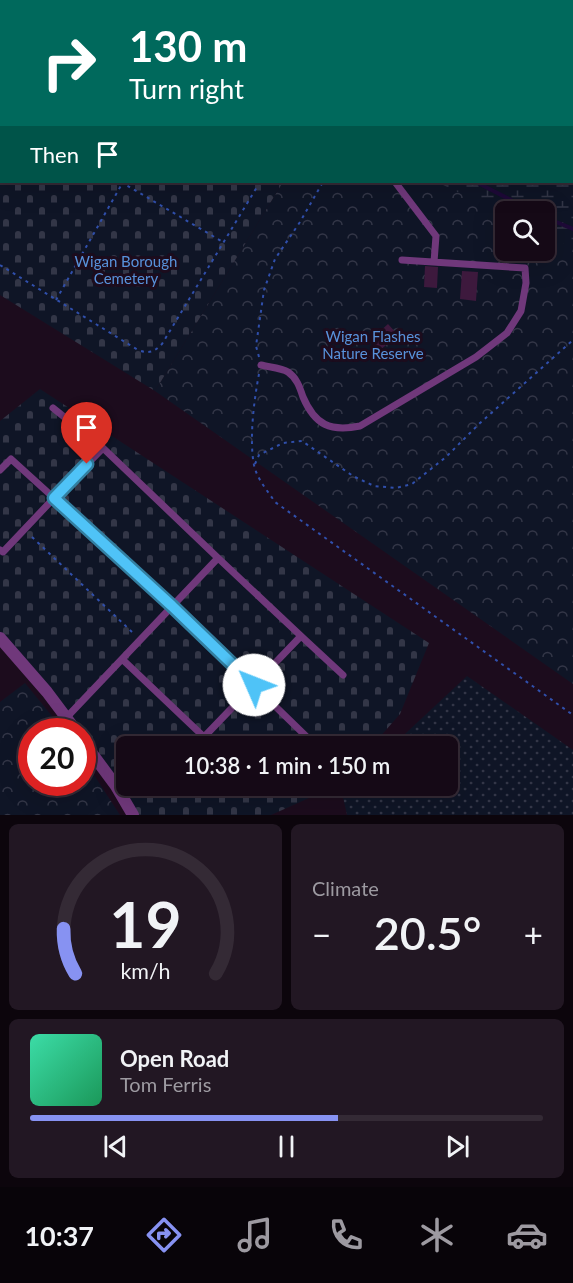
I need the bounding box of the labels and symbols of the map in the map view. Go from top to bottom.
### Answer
park label: Wigan Borough Cemetery [75,252,177,287]
park label: Wigan Flashes Nature Reserve [322,327,424,362]
pin [61,402,112,464]
position arrow [222,653,286,717]
speed limit sign: 20 [18,718,96,796]

